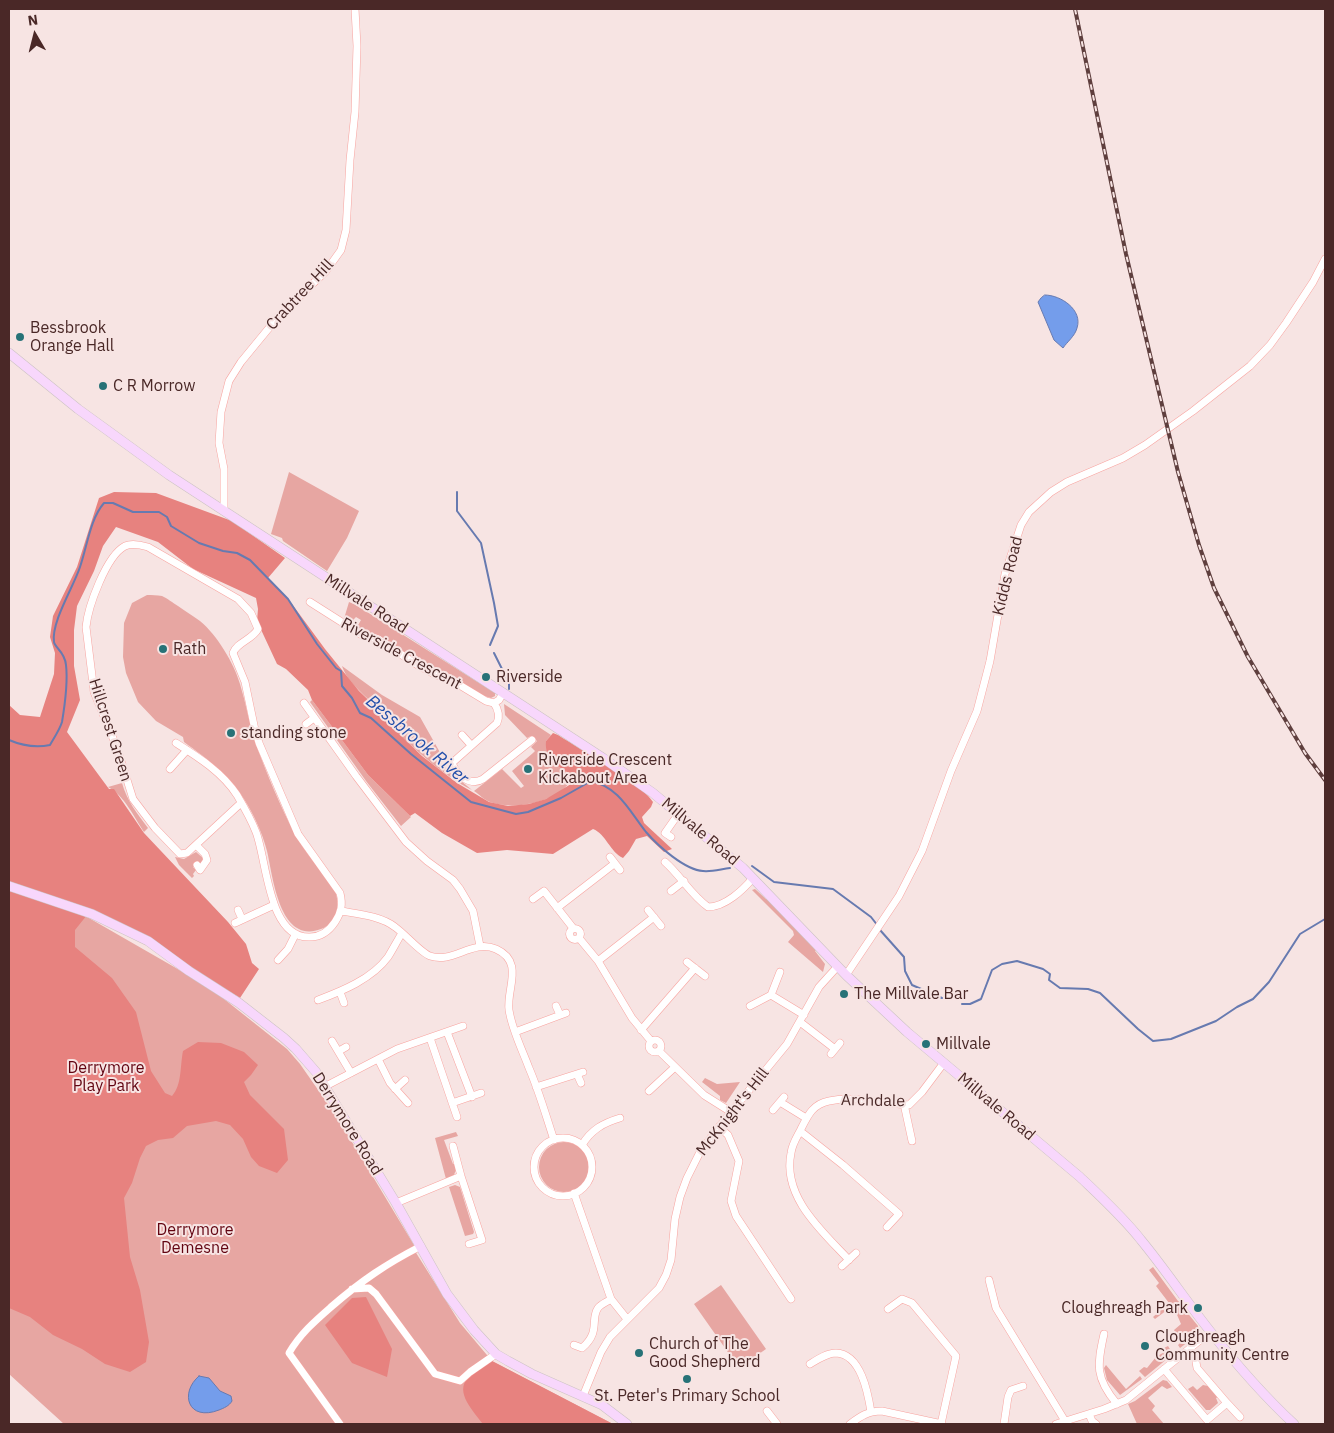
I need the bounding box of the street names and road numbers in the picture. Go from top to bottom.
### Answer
street label: Crabtree Hill [262,255,338,335]
street label: Kidds Road [989,534,1027,618]
street label: Millvale Road [321,570,411,638]
street label: Riverside Crescent [337,614,465,694]
street label: Hillcrest Green [84,676,136,784]
street label: Millvale Road [657,794,743,870]
street label: McKnight's Hill [693,1064,773,1160]
street label: Derrymore Road [308,1069,386,1179]
street label: Millvale Road [953,1069,1039,1145]
street label: Archdale [841,1091,905,1111]

